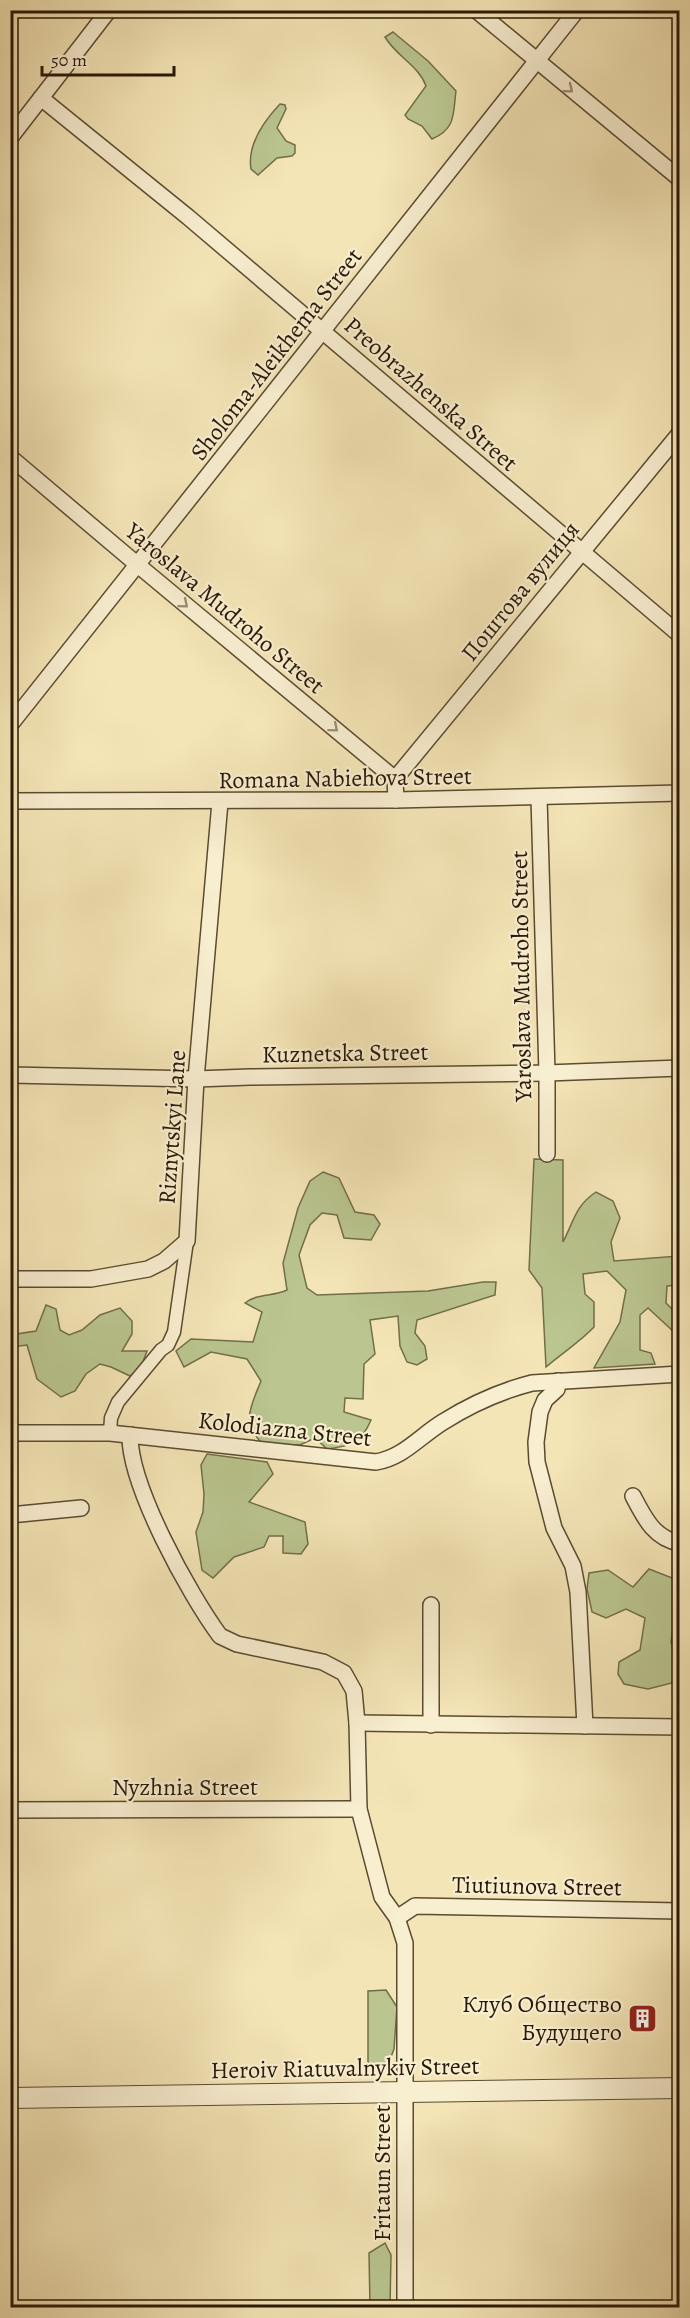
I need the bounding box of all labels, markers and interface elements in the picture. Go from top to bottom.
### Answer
scale bar [42,39,174,77]
text: 50 m [51,48,87,72]
one-way arrow [562,81,573,92]
street label: Sholoma-Aleikhema Street [183,241,369,467]
street label: Preobrazhenska Street [337,310,525,479]
street label: Yaroslava Mudroho Street [118,514,332,701]
street label: Поштова вулиця [454,514,586,668]
one-way arrow [177,596,188,607]
one-way arrow [327,721,338,732]
street label: Romana Nabiehova Street [218,760,472,796]
street label: Yaroslava Mudroho Street [503,850,539,1103]
street label: Kuznetska Street [261,1036,429,1070]
street label: Riznytskyi Lane [151,1049,193,1205]
street label: Kolodiazna Street [197,1404,373,1454]
street label: Nyzhnia Street [112,1771,258,1803]
street label: Tiutiunova Street [452,1869,622,1903]
place label: Клуб Общество Будущего [462,1988,622,2048]
building icon: Клуб Общество Будущего [627,2002,659,2034]
street label: Heroiv Riatuvalnykiv Street [210,2050,480,2086]
street label: Fritaun Street [366,2105,398,2241]

